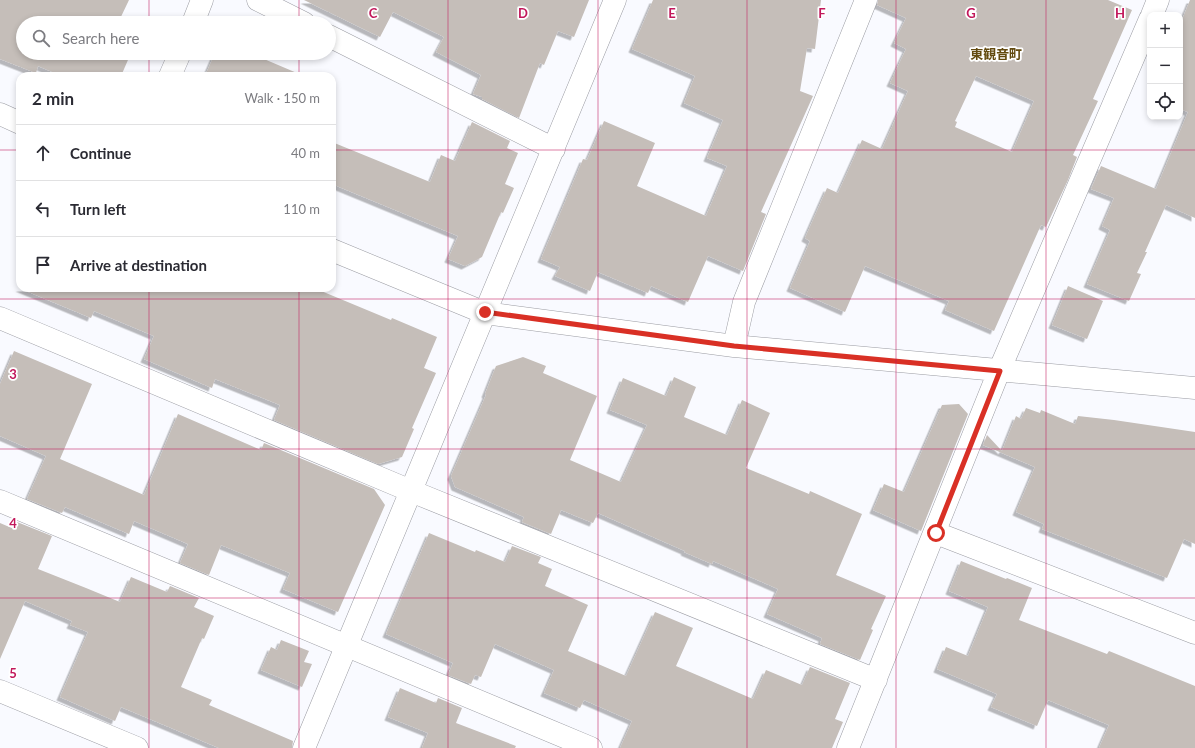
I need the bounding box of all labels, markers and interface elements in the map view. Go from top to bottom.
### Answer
text: C [369,5,378,21]
text: D [518,5,528,21]
text: E [668,5,676,21]
text: F [818,5,826,21]
text: G [966,5,976,21]
text: H [1115,5,1125,21]
map controls [1147,12,1183,120]
button: + [1147,12,1183,48]
search box [16,16,336,60]
icon: search [30,27,52,49]
text: Search here [62,29,139,47]
district label: 東観音町 [970,46,1022,62]
button: − [1147,48,1183,84]
button: locate [1147,84,1183,120]
text: 2 min [32,88,74,109]
text: Walk · 150 m [244,90,320,106]
icon: ahead [32,142,54,164]
text: Continue [70,144,131,162]
text: 40 m [291,145,320,161]
icon: left [32,198,54,220]
text: Turn left [70,200,126,218]
text: 110 m [283,201,320,217]
icon: arrive [32,254,54,276]
text: Arrive at destination [70,256,207,274]
route end [476,303,494,321]
text: 3 [9,366,17,382]
text: 4 [9,515,17,531]
route start [927,524,945,542]
text: 5 [9,665,17,681]

